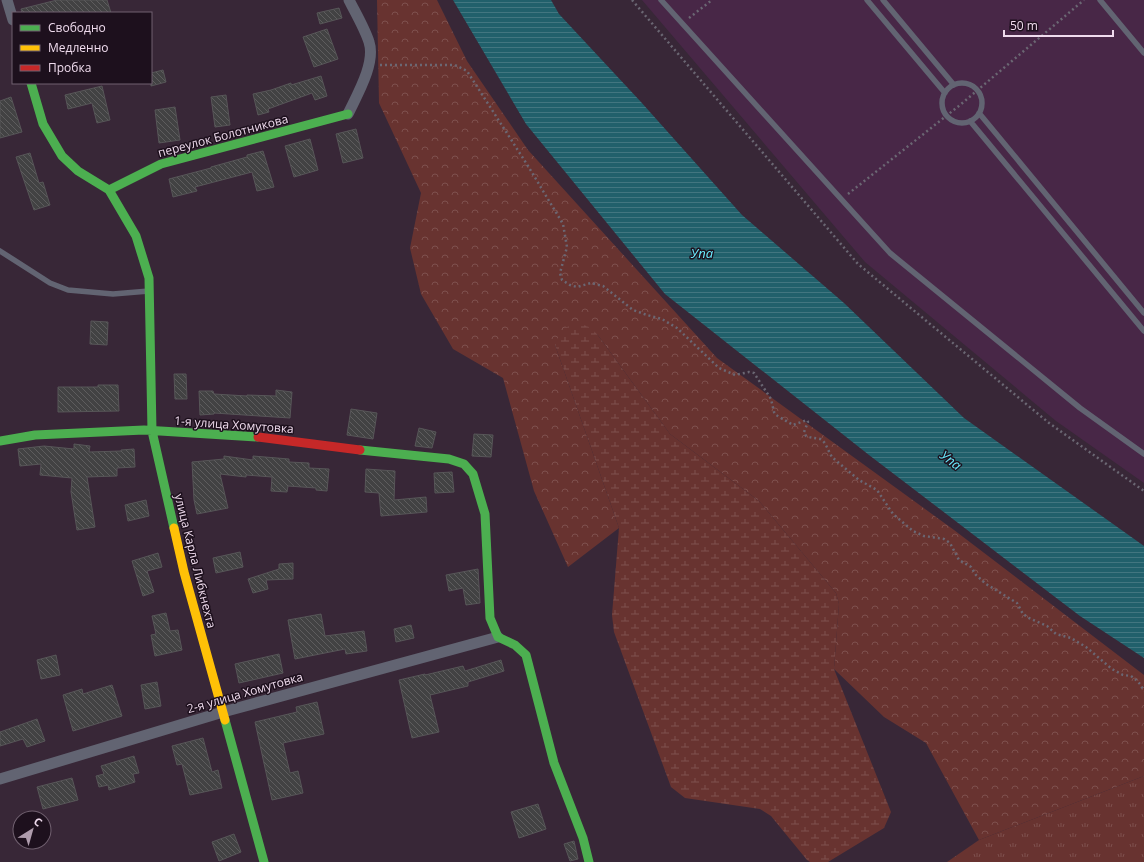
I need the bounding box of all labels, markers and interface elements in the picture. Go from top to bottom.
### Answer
legend [12,12,152,84]
scale bar [1004,12,1113,38]
text: 50 m [1010,17,1038,34]
text: Свободно [48,19,106,36]
text: Медленно [48,39,108,56]
text: Пробка [48,59,91,76]
street label: переулок Болотникова [156,110,290,161]
water label: Упа [690,244,714,262]
street label: 1-я улица Хомутовка [174,412,294,437]
water label: Упа [936,446,966,474]
street label: улица Карла Либкнехта [171,492,220,630]
street label: 2-я улица Хомутовка [185,668,305,717]
north arrow [12,810,52,850]
text: С [31,814,46,830]

